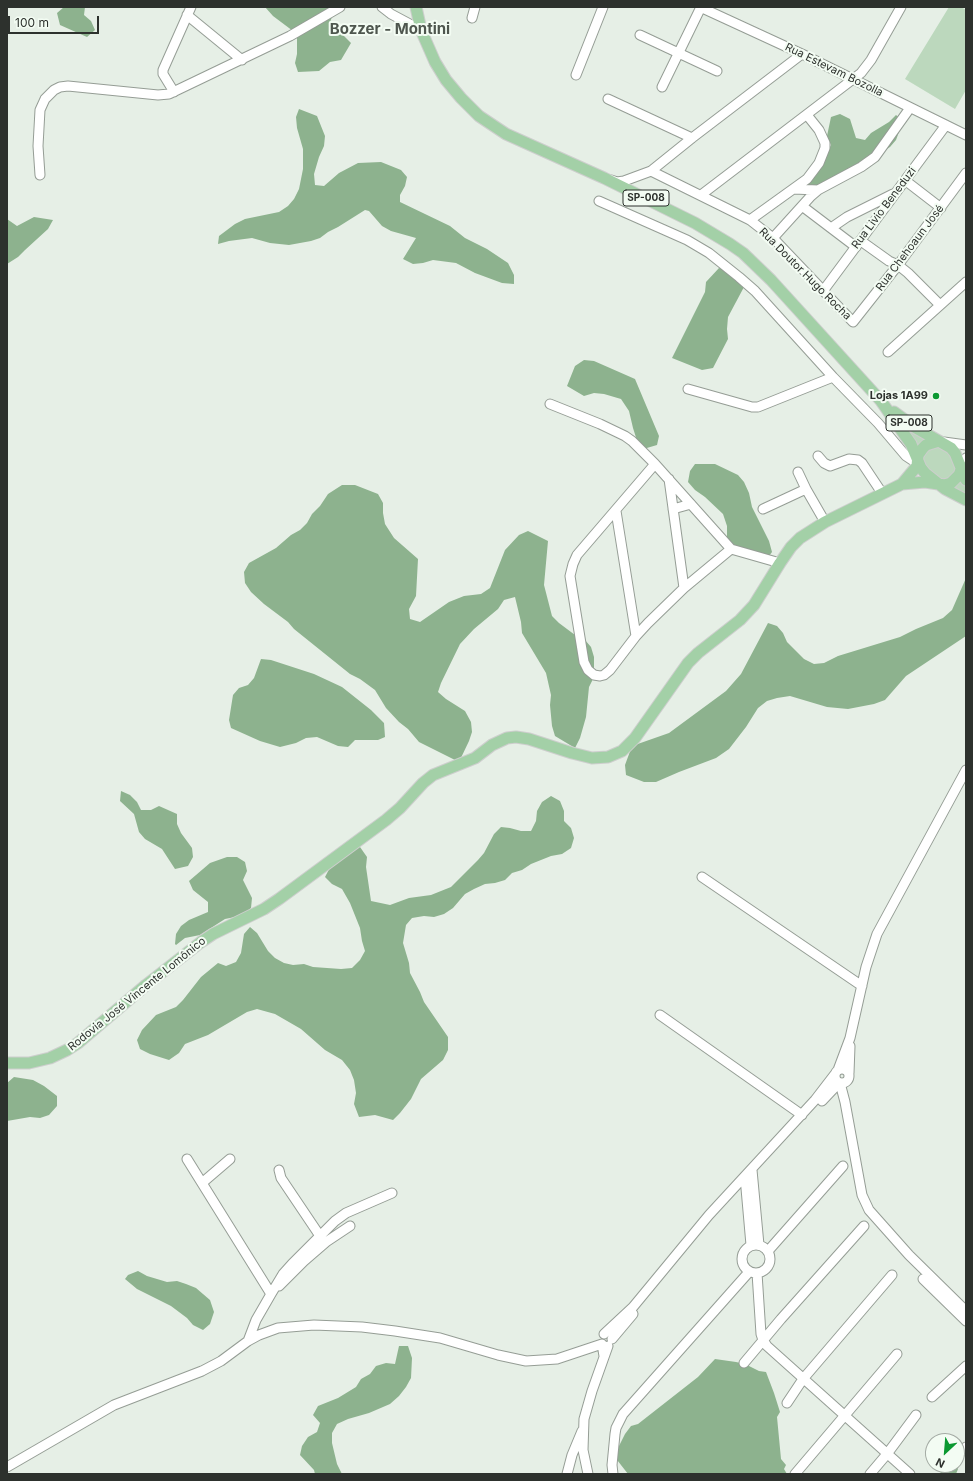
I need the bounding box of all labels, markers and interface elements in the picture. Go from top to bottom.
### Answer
scale bar [10,8,101,34]
text: 100 m [15,15,49,30]
district label: Bozzer - Montini [330,20,450,38]
street label: Rua Estevam Bozolla [783,40,885,100]
street label: Rua Livio Beneduzi [849,165,919,251]
road number: SP-008 [623,190,669,206]
street label: Rua Chehoaun José [873,202,947,294]
street label: Rua Doutor Hugo Rocha [756,225,854,323]
place label: Lojas 1A99 [870,389,928,403]
marker: Lojas 1A99 [931,391,941,401]
road number: SP-008 [886,415,932,431]
street label: Rodovia José Vincente Lomônico [66,934,208,1054]
north arrow [925,1433,965,1473]
text: N [933,1455,947,1471]

